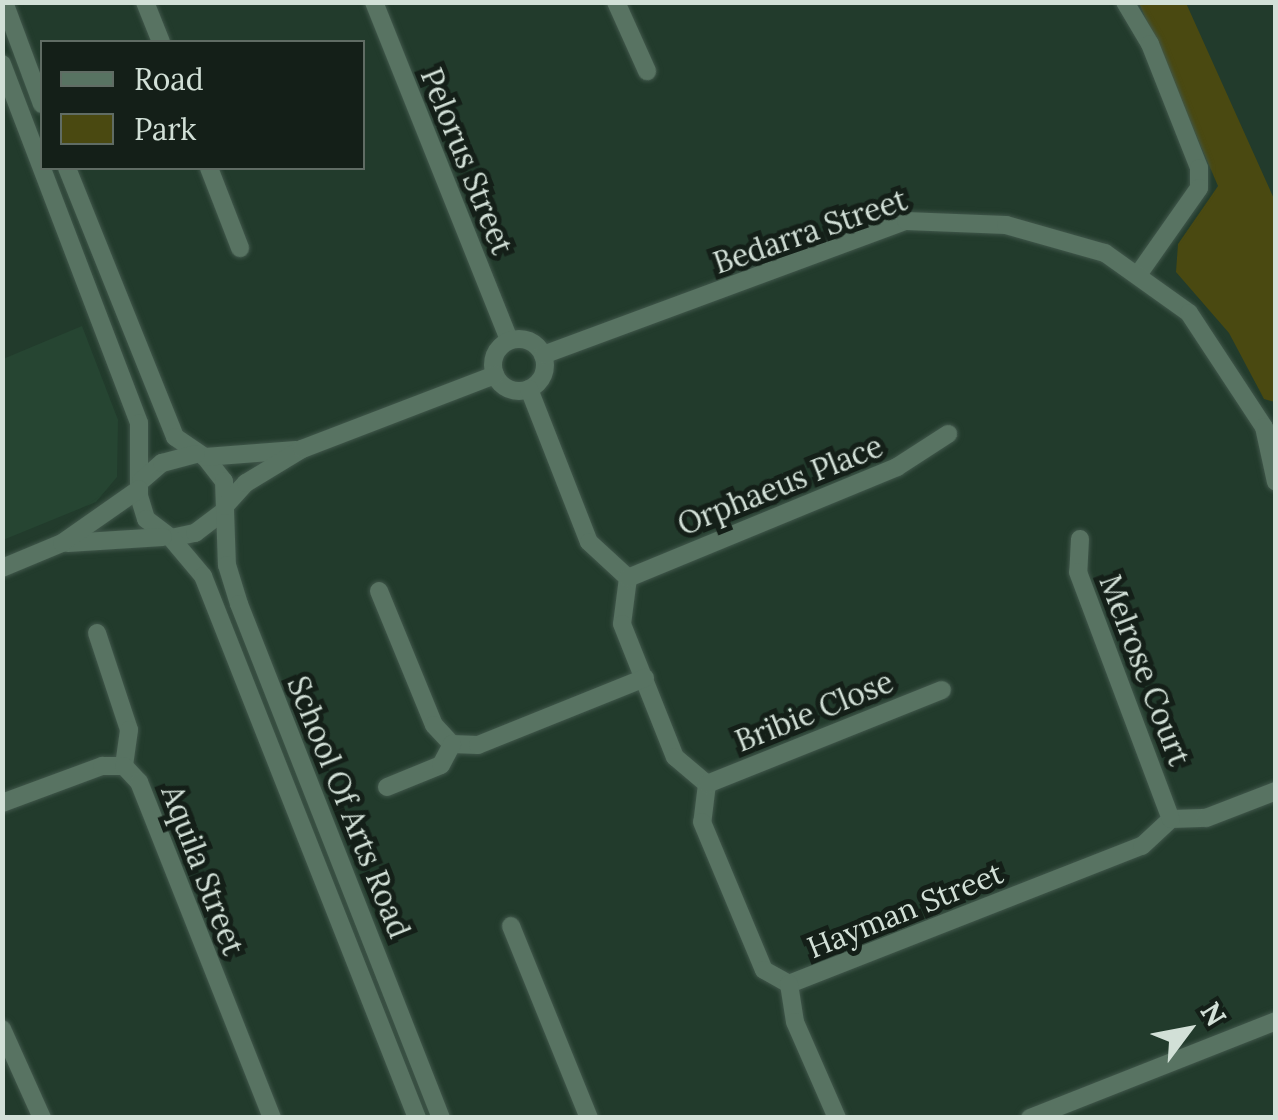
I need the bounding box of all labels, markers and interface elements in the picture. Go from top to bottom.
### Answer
legend [40,40,365,170]
text: Road [134,60,204,98]
street label: Pelorus Street [413,63,521,259]
text: Park [134,110,196,148]
street label: Bedarra Street [708,181,912,281]
street label: Orphaeus Place [672,428,888,542]
street label: Melrose Court [1092,570,1198,770]
street label: Bribie Close [730,663,898,759]
street label: School Of Arts Road [280,671,418,943]
street label: Aquila Street [154,780,252,960]
street label: Hayman Street [802,854,1008,966]
north arrow [1138,980,1238,1080]
text: N [1192,995,1234,1033]

